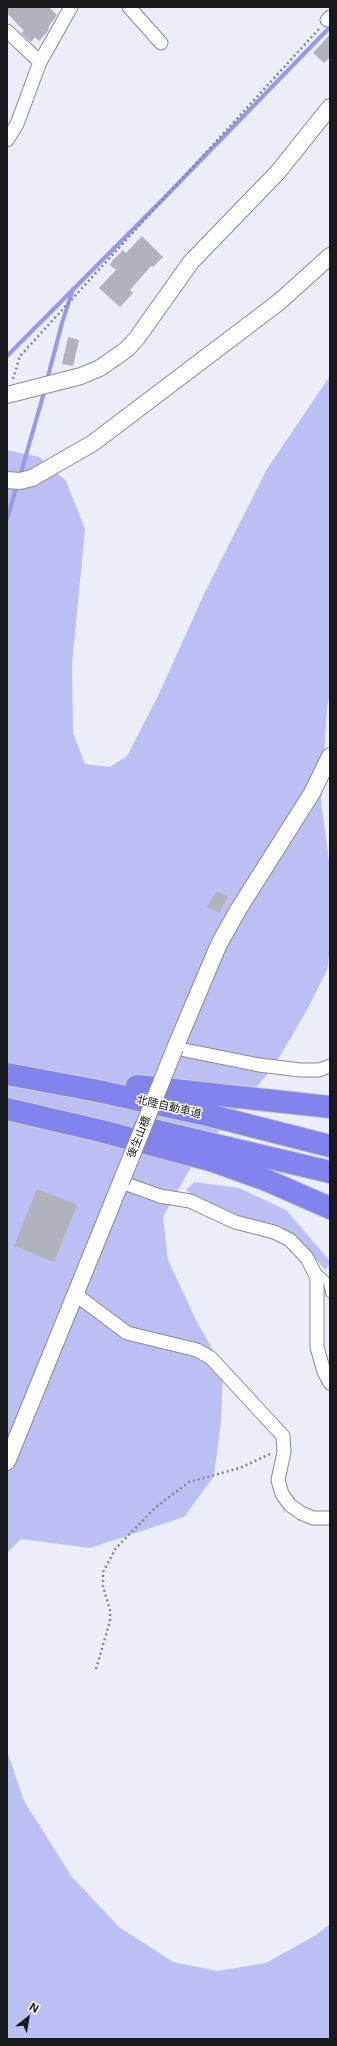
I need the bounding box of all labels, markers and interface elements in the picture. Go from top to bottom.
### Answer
street label: 北陸自動車道 [135,1093,203,1121]
street label: 後生山橋 [125,1114,153,1160]
north arrow [8,1998,48,2038]
text: N [27,2000,41,2016]

